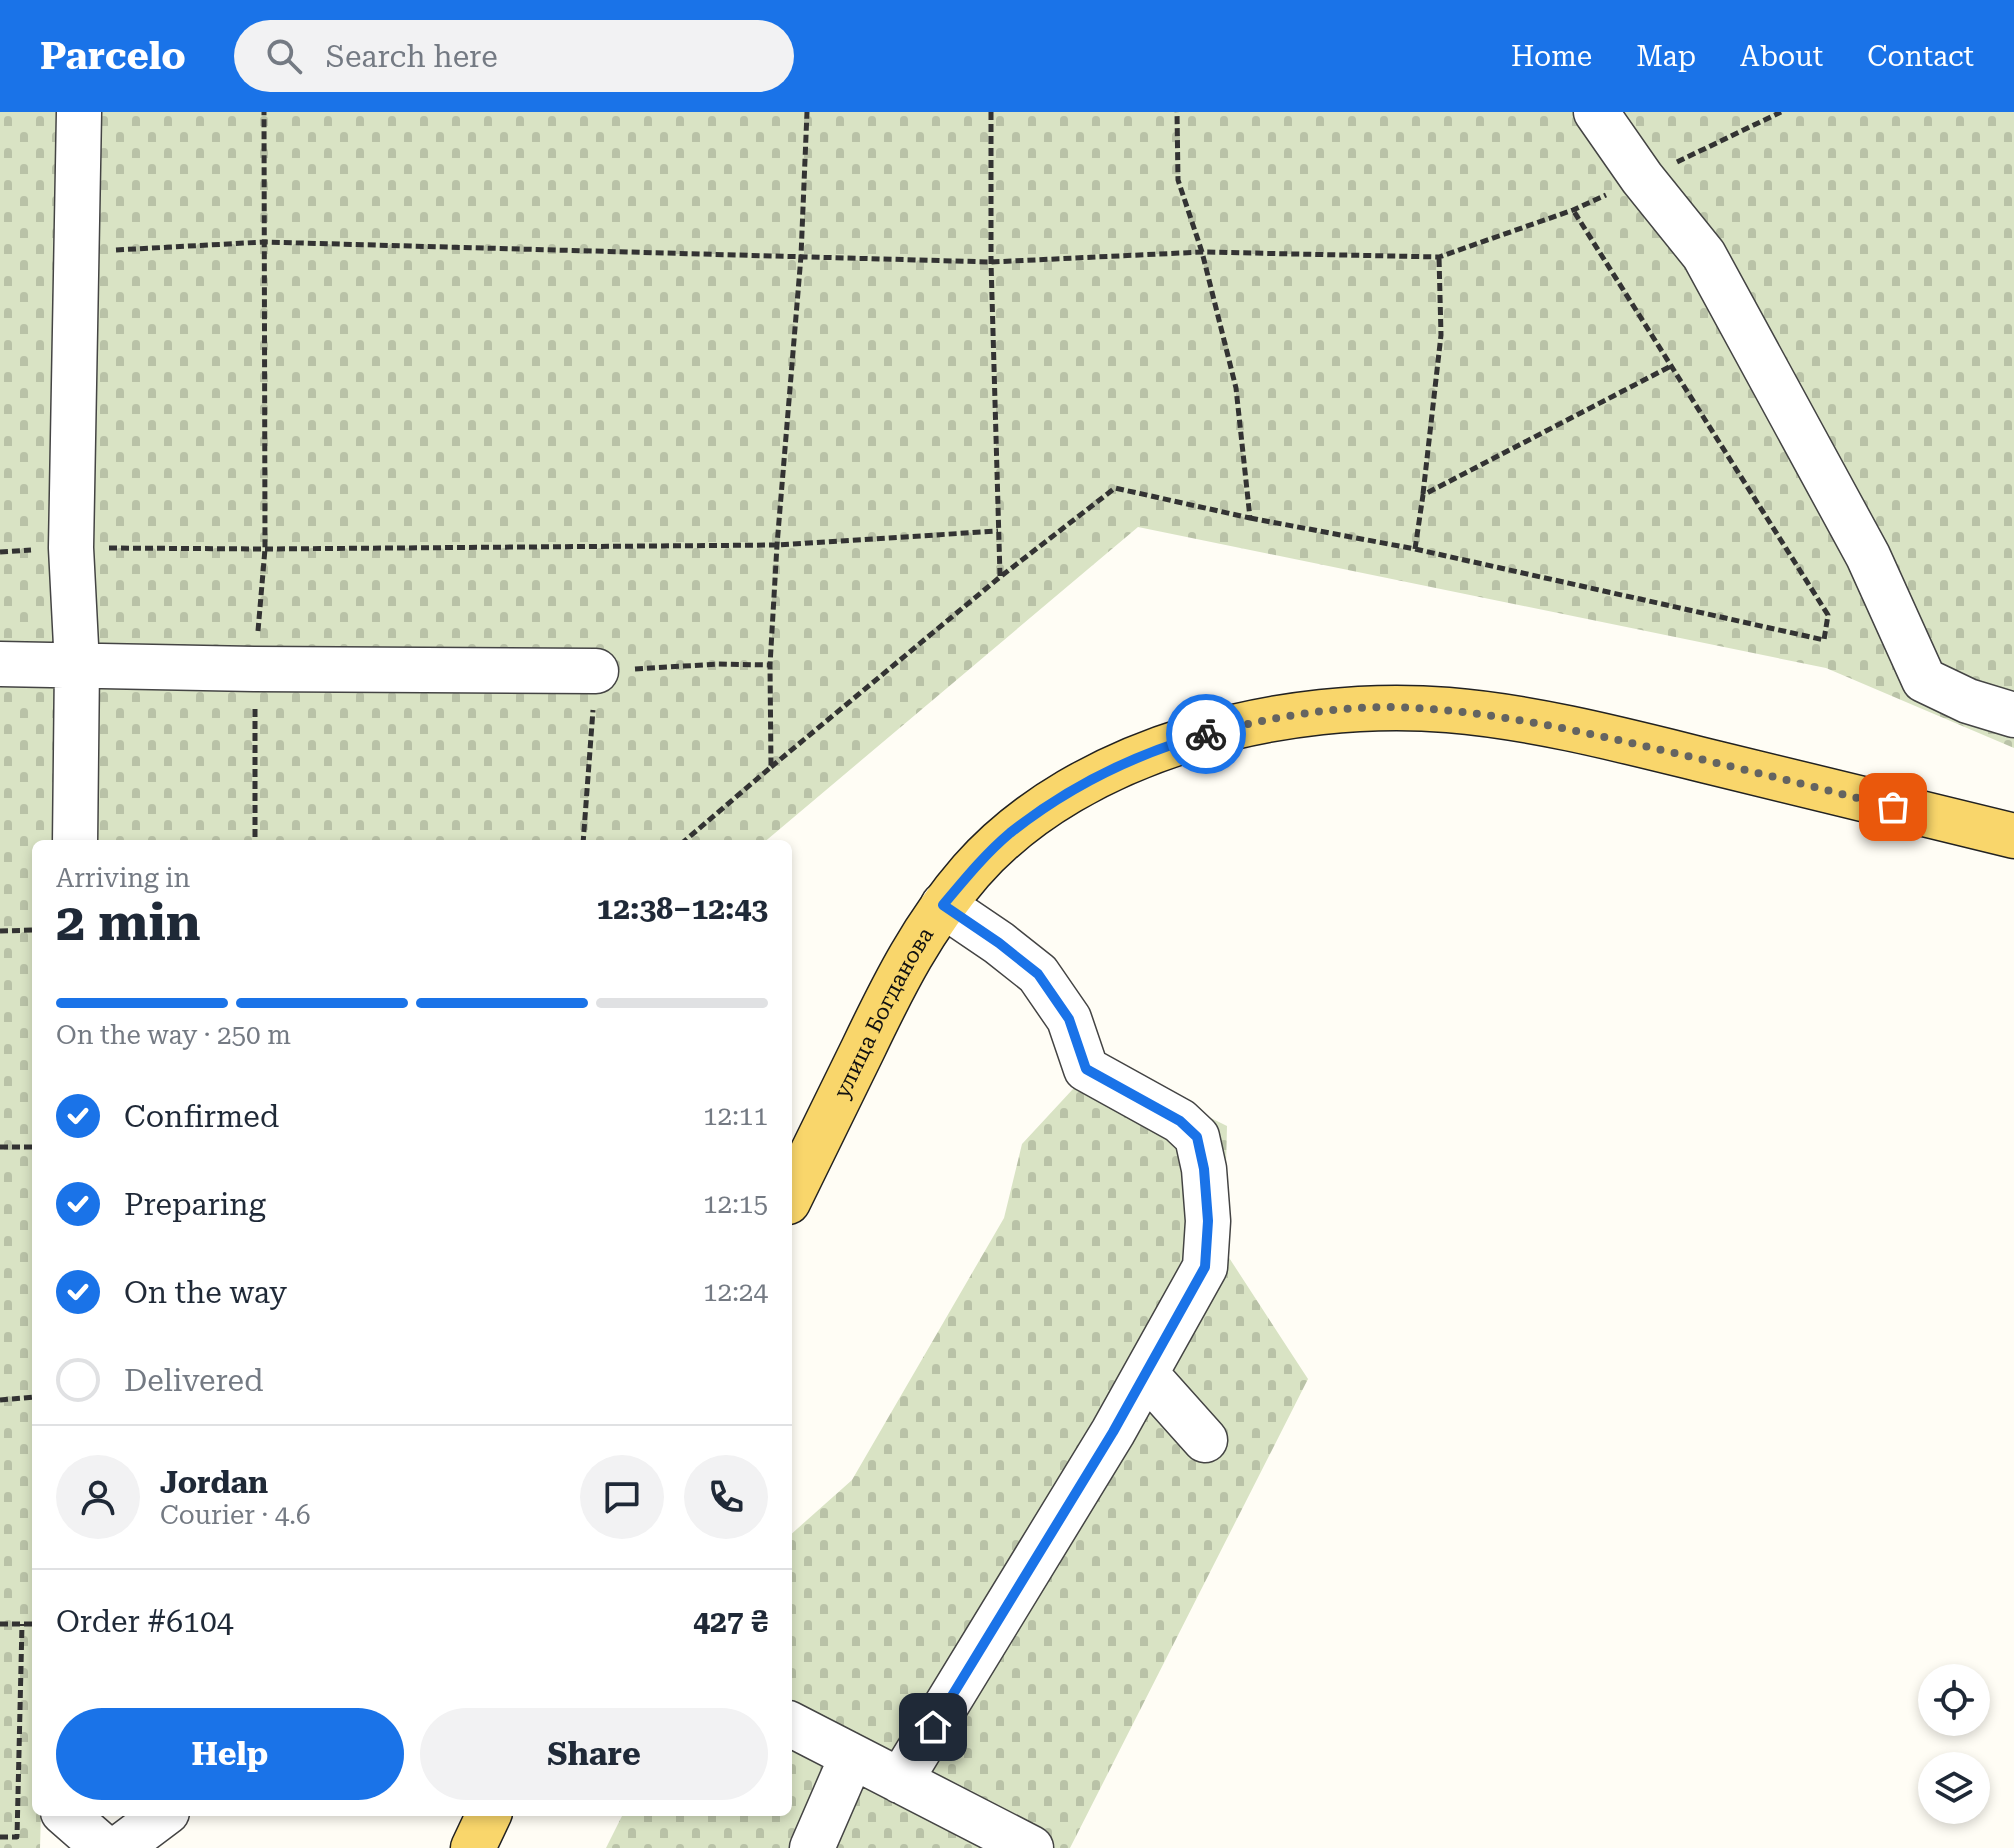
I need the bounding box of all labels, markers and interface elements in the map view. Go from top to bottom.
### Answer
search box [234,20,794,92]
text: Parcelo [40,34,186,78]
icon: search [262,34,306,78]
text: Search here [326,39,498,74]
text: Home [1511,40,1592,73]
text: Map [1636,40,1696,73]
text: About [1740,40,1823,73]
text: Contact [1867,40,1974,73]
courier [1166,694,1246,774]
icon: bike [1184,712,1228,756]
pin [1859,773,1927,841]
icon: bag [1871,785,1915,829]
text: Arriving in [56,863,190,893]
text: 12:38–12:43 [596,891,768,926]
text: 2 min [56,892,201,953]
street label: улица Богданова [828,922,938,1102]
text: On the way · 250 m [56,1020,291,1050]
icon: check [56,1094,100,1138]
text: Confirmed [124,1099,279,1134]
text: 12:11 [703,1101,768,1131]
icon: check [56,1182,100,1226]
text: Preparing [124,1187,266,1222]
text: 12:15 [703,1189,768,1219]
icon: check [56,1270,100,1314]
text: On the way [124,1275,287,1310]
text: 12:24 [703,1277,768,1307]
text: Delivered [124,1363,263,1398]
button: person [56,1455,140,1539]
button: chat [580,1455,664,1539]
button: phone [684,1455,768,1539]
text: Jordan [160,1465,268,1500]
text: Courier · 4.6 [160,1500,310,1530]
text: Order #6104 [56,1604,234,1639]
text: 427 ₴ [693,1604,768,1639]
map controls [1918,1664,1990,1824]
button: locate [1918,1664,1990,1736]
pin [899,1693,967,1761]
icon: home [911,1705,955,1749]
button: Help [56,1708,404,1800]
button: Share [420,1708,768,1800]
button: layers [1918,1752,1990,1824]

